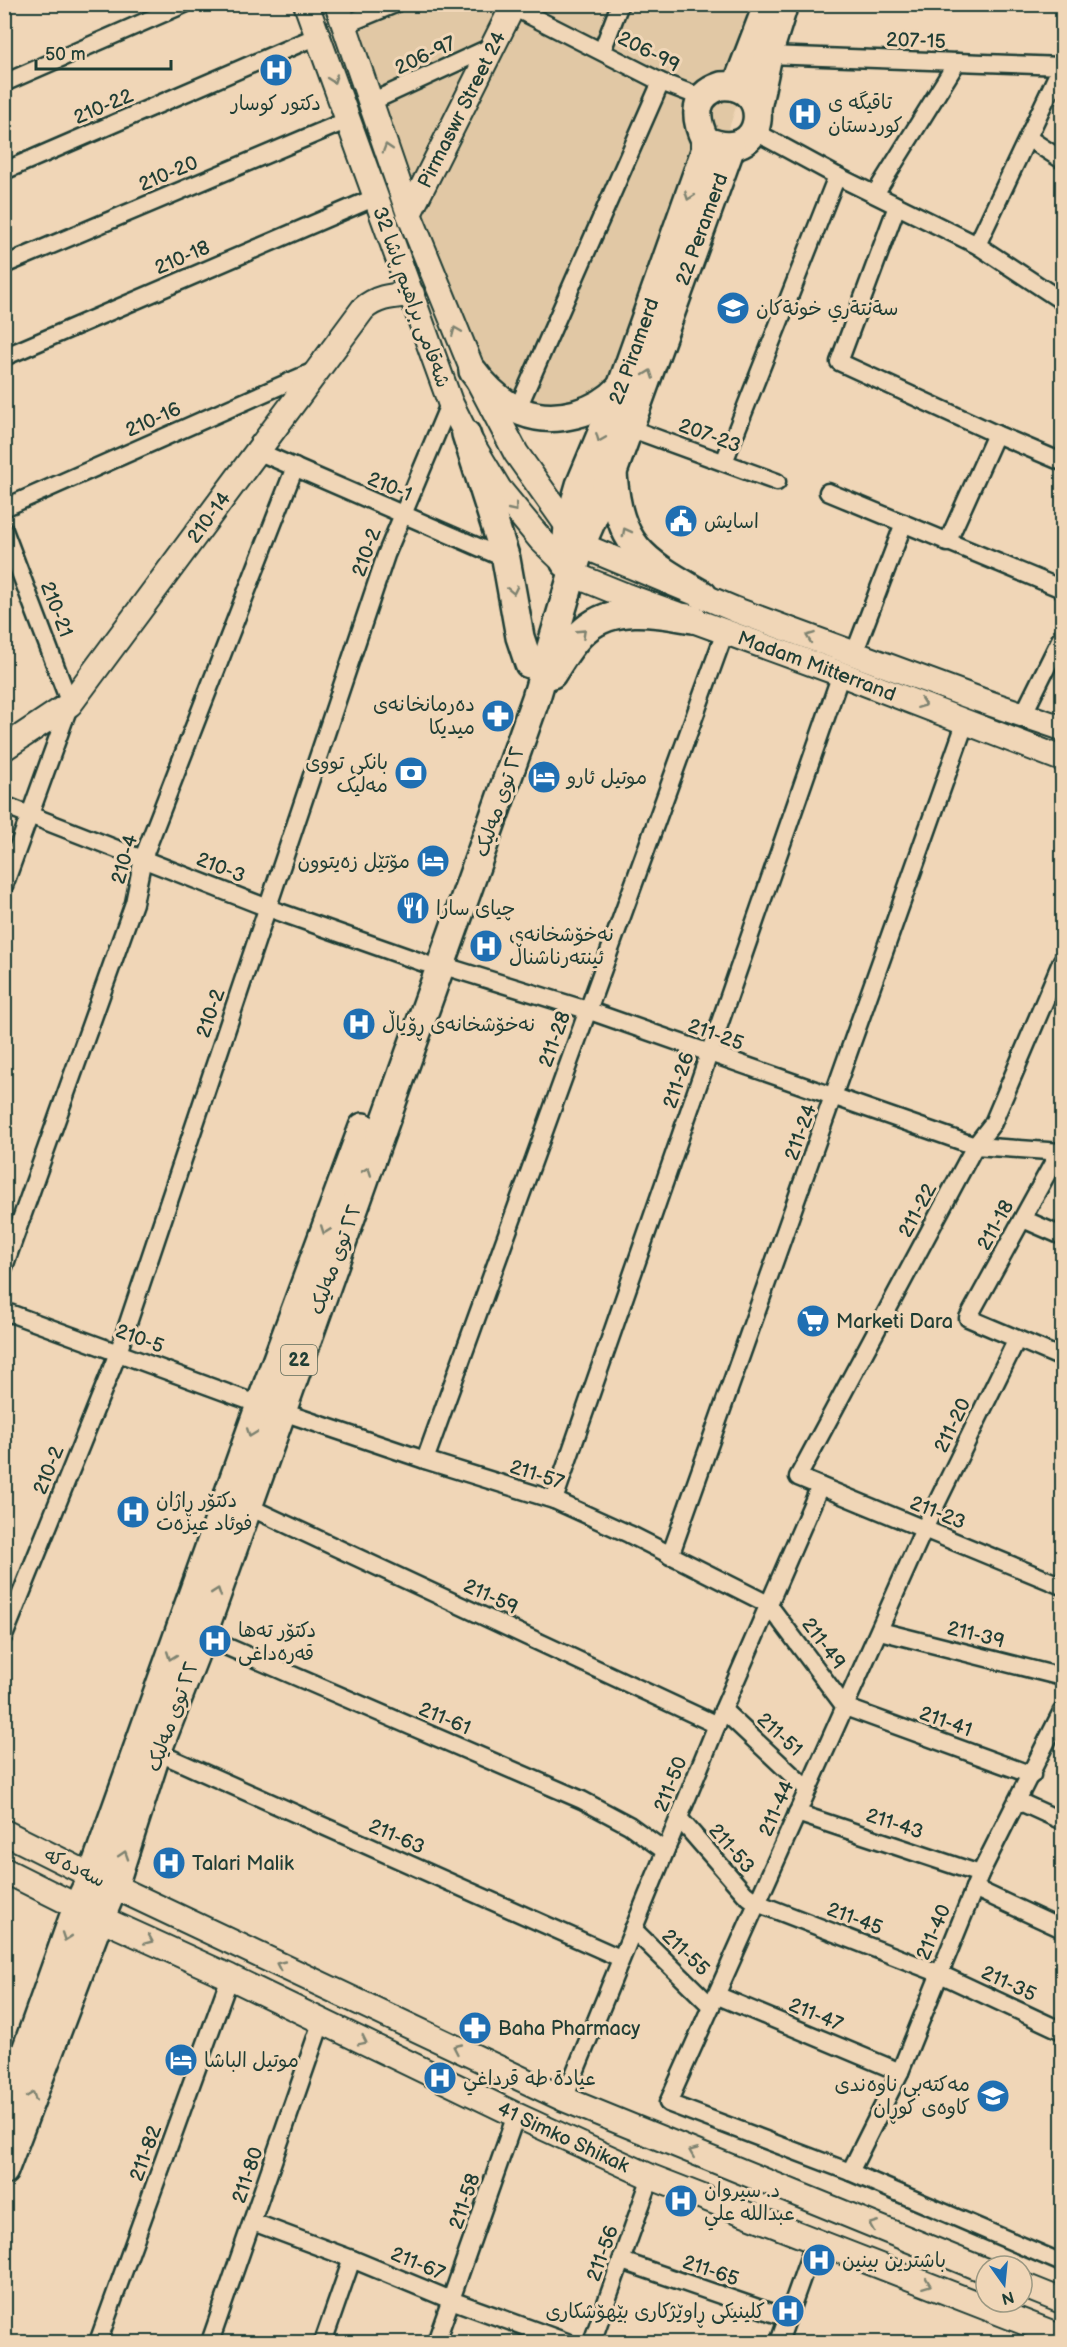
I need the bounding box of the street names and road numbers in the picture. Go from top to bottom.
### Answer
street label: 206-99 [614,26,684,78]
street label: Pirmaswr Street 24 [413,28,511,192]
street label: 207-15 [886,28,946,54]
street label: 206-97 [391,31,460,80]
street label: 210-22 [70,84,137,130]
street label: 210-20 [135,151,202,197]
street label: 22 Peramerd [671,170,733,289]
street label: شەقامی براهیم پاشا 32 [365,204,455,392]
street label: 210-18 [151,236,214,280]
street label: 22 Piramerd [604,295,665,408]
street label: 210-16 [122,397,185,443]
street label: 207-23 [675,414,744,458]
street label: 210-1 [364,467,415,507]
street label: 210-14 [182,487,236,548]
street label: 210-2 [347,525,387,580]
street label: 210-21 [35,578,78,641]
street label: Madam Mitterrand [734,626,899,707]
street label: ٢٢ توی مەلیک [470,743,530,860]
street label: 210-4 [106,832,143,887]
street label: 210-3 [193,847,249,889]
street label: 210-2 [191,986,231,1041]
street label: 211-28 [534,1008,576,1071]
street label: 211-25 [685,1014,747,1056]
street label: 211-26 [658,1049,700,1112]
street label: 211-24 [780,1101,822,1164]
street label: 211-22 [894,1179,942,1242]
street label: 211-18 [972,1196,1019,1255]
street label: ٢٢ توی مەلیک [305,1201,367,1318]
street label: 210-5 [112,1319,167,1359]
road number: 22 [281,1345,317,1375]
street label: 211-20 [929,1394,976,1457]
street label: 210-2 [28,1442,70,1498]
street label: 211-57 [507,1455,567,1495]
street label: 211-23 [906,1491,969,1535]
street label: 211-59 [460,1574,522,1620]
street label: 211-49 [796,1613,850,1674]
street label: 211-39 [945,1616,1007,1654]
street label: ٢٢ توی مەلیک [142,1658,204,1775]
street label: 211-61 [415,1697,474,1741]
street label: 211-41 [916,1701,975,1742]
street label: 211-51 [752,1708,807,1762]
street label: 211-50 [649,1753,693,1816]
street label: 211-44 [754,1777,800,1840]
street label: 211-43 [863,1803,926,1844]
street label: 211-63 [365,1814,428,1860]
street label: 211-53 [703,1819,759,1878]
street label: سەدەکە [40,1843,109,1893]
street label: 211-45 [823,1897,886,1941]
street label: 211-40 [911,1901,956,1964]
street label: 211-55 [656,1924,714,1981]
street label: 211-35 [977,1961,1040,2007]
street label: 211-47 [785,1993,846,2037]
street label: 41 Simko Shikak [493,2097,633,2179]
street label: 211-82 [125,2122,167,2185]
street label: 211-80 [227,2144,269,2207]
street label: 211-58 [444,2170,486,2232]
street label: 211-56 [582,2222,624,2285]
street label: 211-67 [387,2242,448,2286]
street label: 211-65 [679,2250,742,2292]

